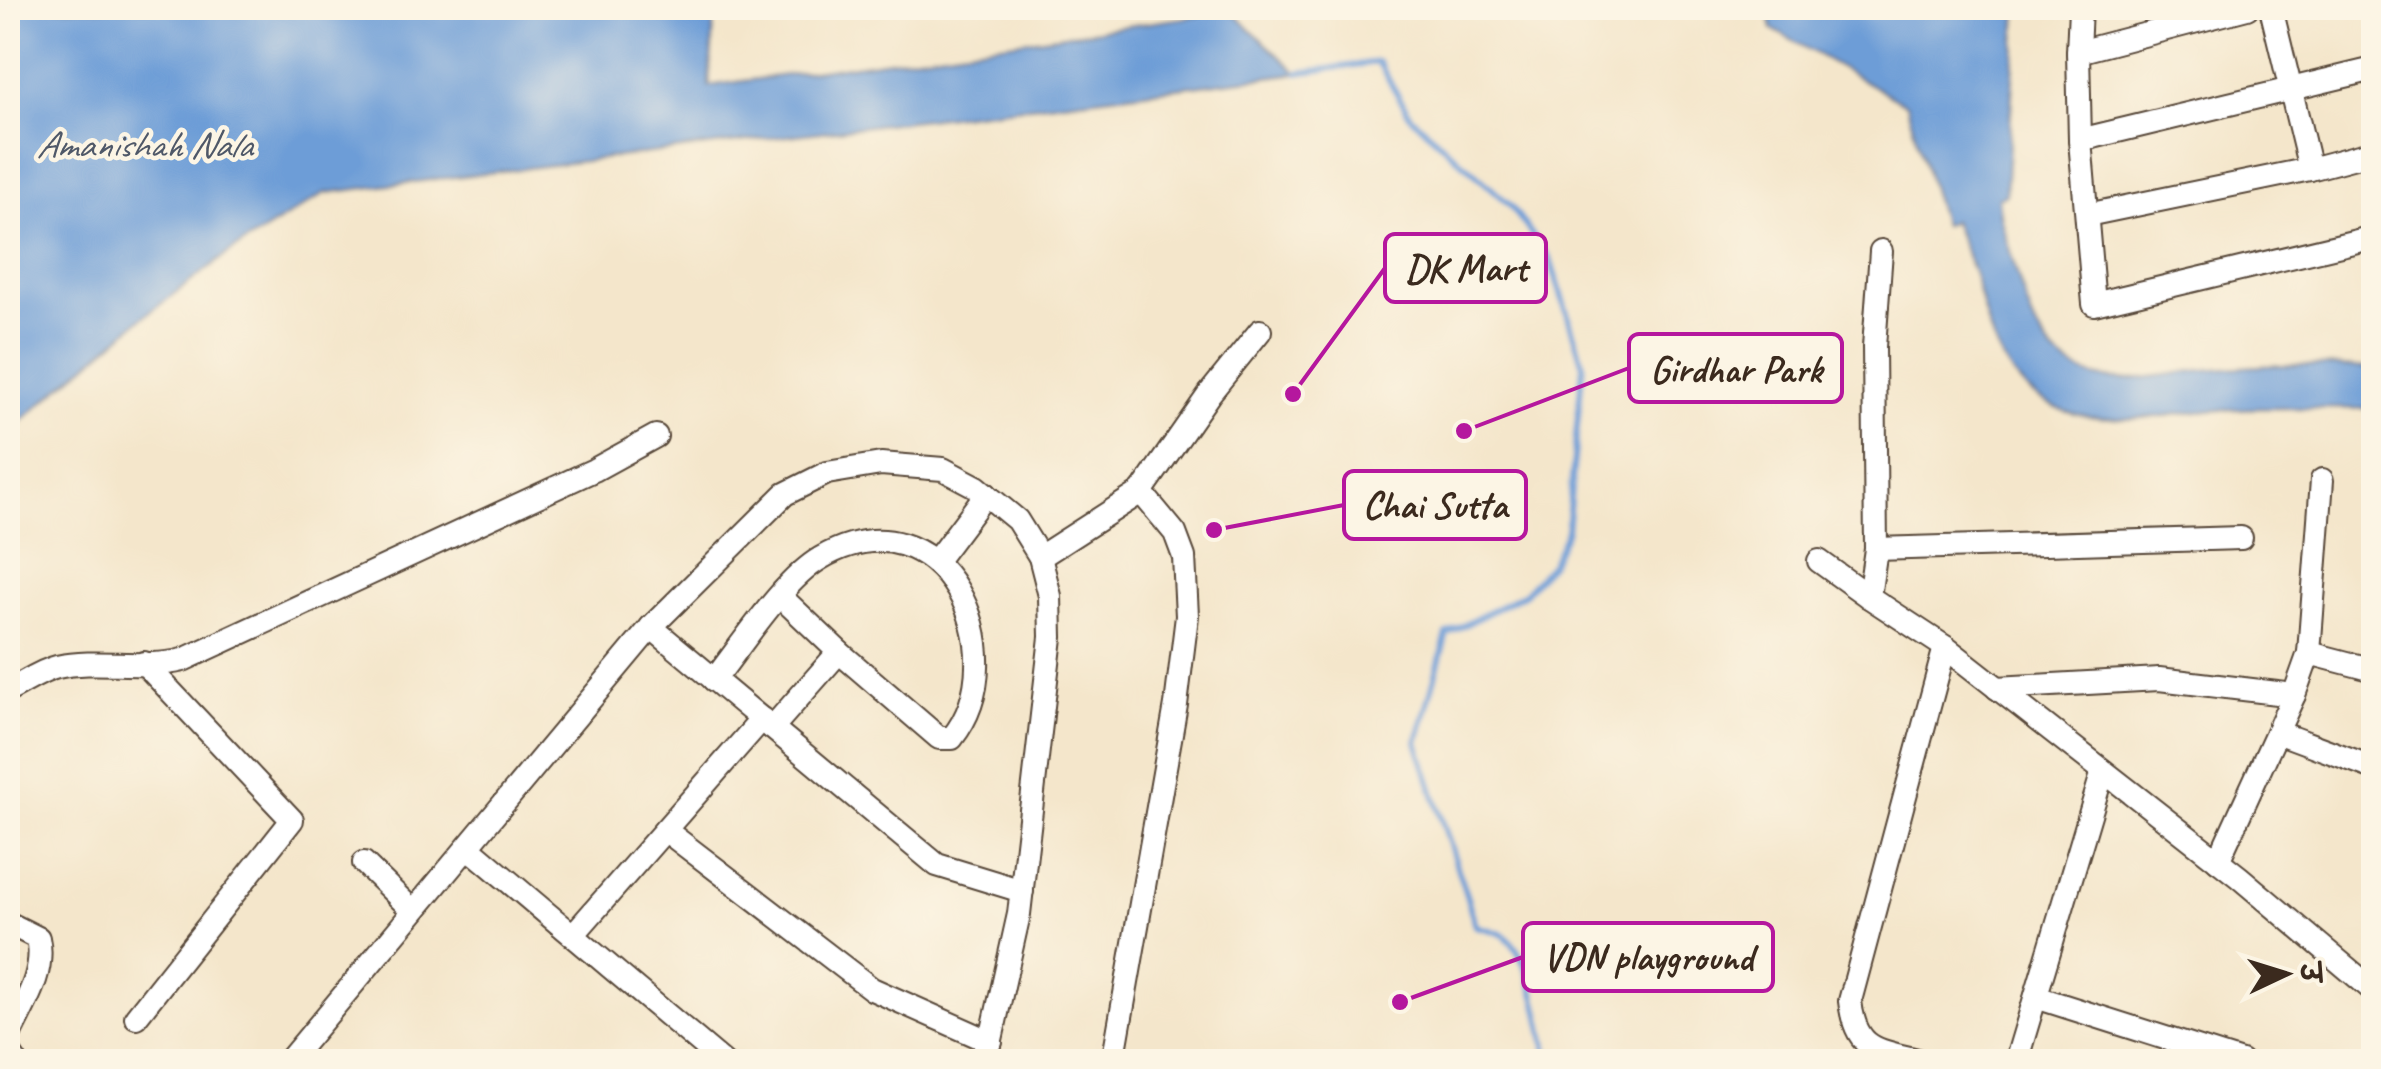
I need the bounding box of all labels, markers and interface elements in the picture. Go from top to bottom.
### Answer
water label: Amanishah Nala [37,121,255,168]
callout: DK Mart [1385,234,1546,302]
text: DK Mart [1405,245,1531,292]
callout: Girdhar Park [1629,334,1842,402]
text: Girdhar Park [1650,346,1826,393]
callout: Chai Sutta [1344,471,1526,539]
text: Chai Sutta [1363,482,1510,529]
callout: VDN playground [1523,923,1773,991]
north arrow [2236,924,2336,1024]
text: VDN playground [1543,934,1760,981]
text: उ [2292,959,2329,985]

